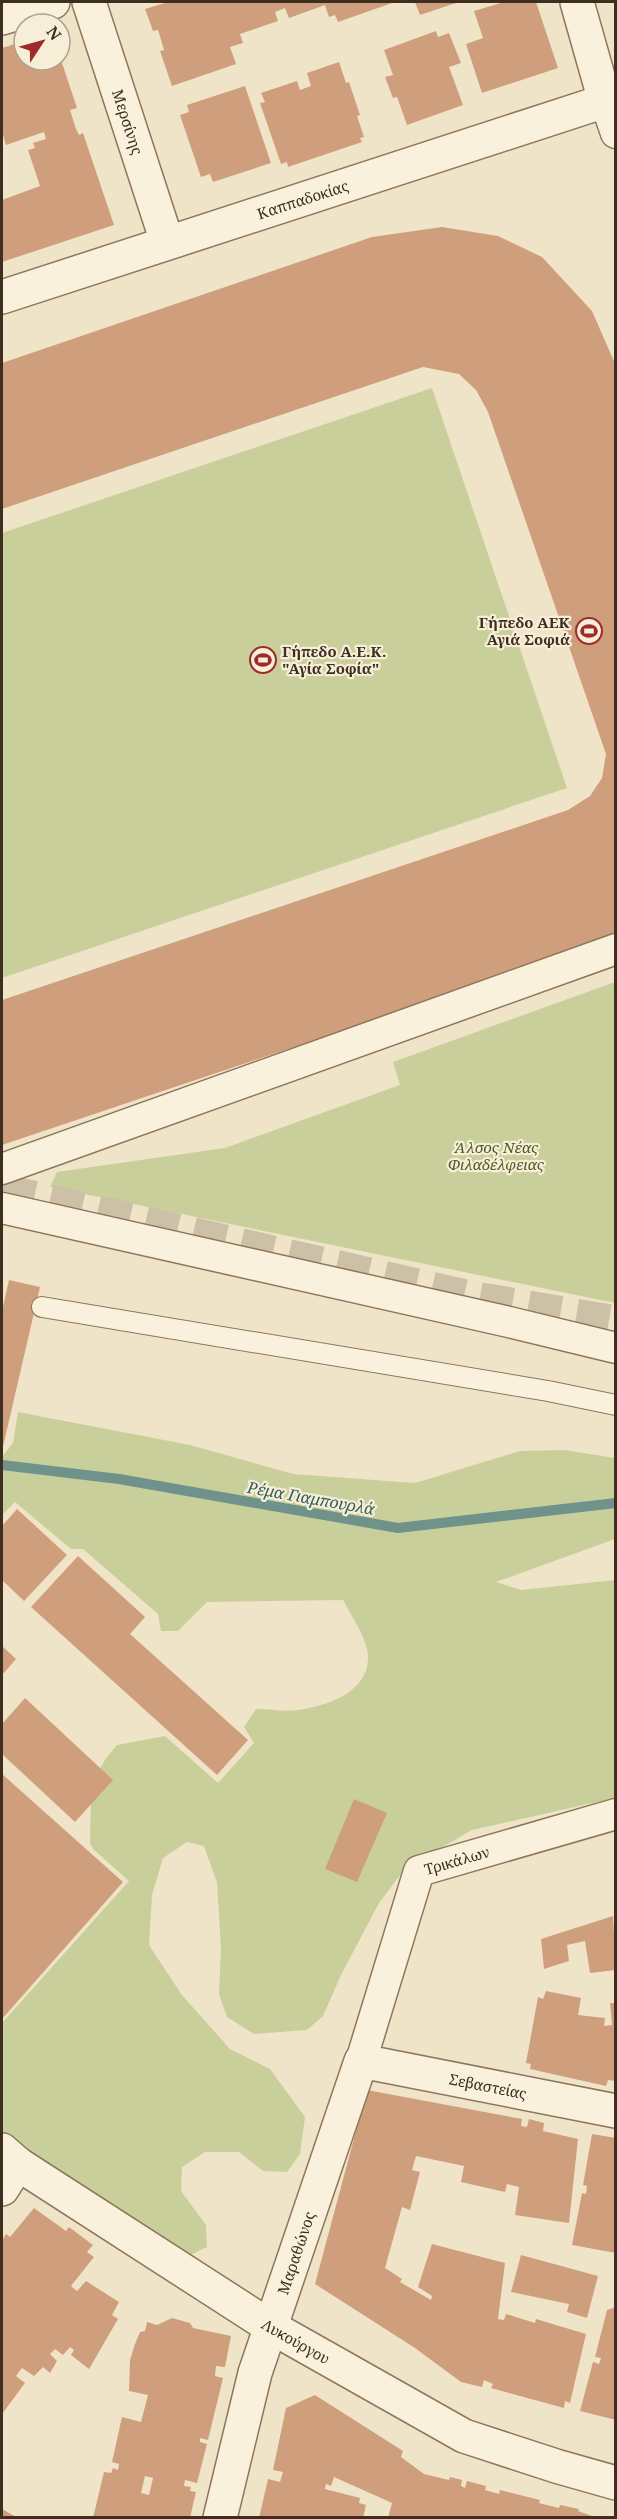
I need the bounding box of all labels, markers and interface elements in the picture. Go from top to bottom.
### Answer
north arrow [12,12,72,72]
text: N [42,22,67,45]
street label: Μερσίνης [108,87,148,157]
street label: Καππαδοκίας [254,175,351,224]
place label: Γήπεδο ΑΕΚ Αγιά Σοφιά [479,612,570,649]
sports icon: Γήπεδο ΑΕΚ Αγιά Σοφιά [574,616,604,646]
place label: Γήπεδο Α.Ε.Κ. "Αγία Σοφία" [282,641,386,678]
sports icon: Γήπεδο Α.Ε.Κ. "Αγία Σοφία" [248,645,278,675]
park label: Άλσος Νέας Φιλαδέλφειας [448,1137,545,1174]
water label: Ρέμα Γιαμπουρλά [245,1476,377,1520]
street label: Τρικάλων [422,1841,492,1879]
street label: Σεβαστείας [447,2069,528,2103]
street label: Μαραθώνος [272,2209,319,2297]
street label: Λυκούργου [258,2314,334,2368]

